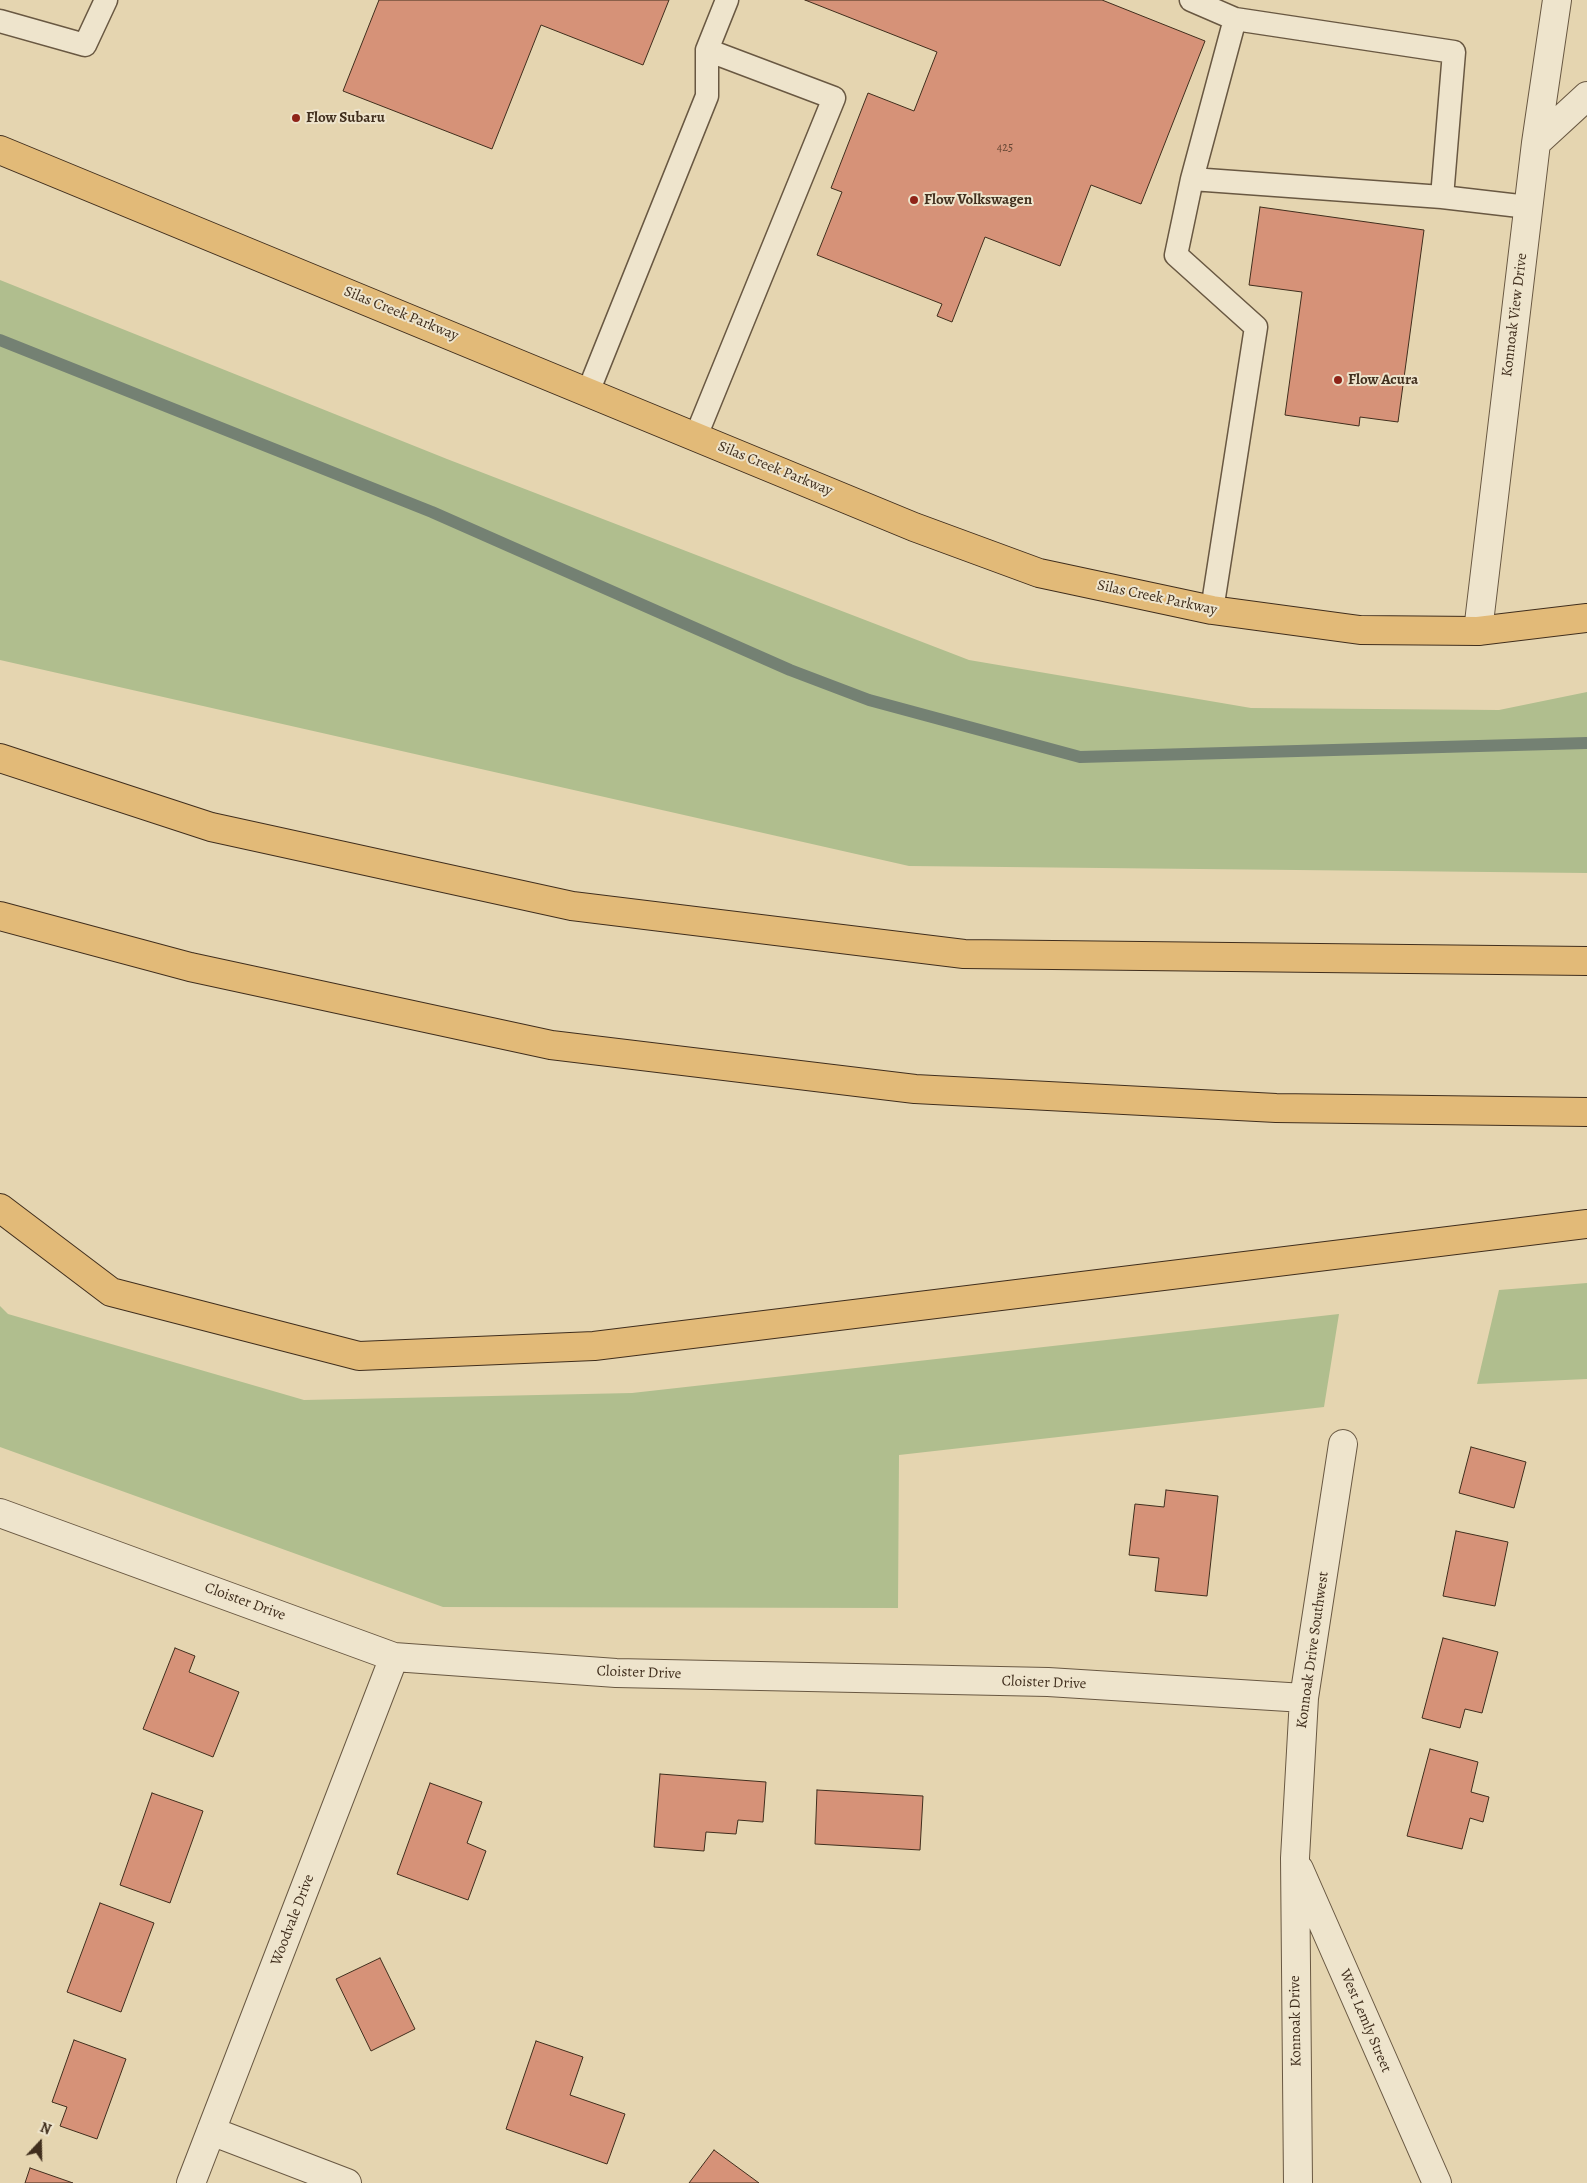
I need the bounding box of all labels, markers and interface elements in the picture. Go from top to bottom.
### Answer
place label: Flow Subaru [306,109,385,127]
marker: Flow Subaru [290,112,302,124]
house number: 425 [997,141,1013,155]
place label: Flow Volkswagen [924,191,1032,209]
marker: Flow Volkswagen [908,194,920,206]
street label: Konnoak View Drive [1498,252,1532,378]
street label: Silas Creek Parkway [341,283,461,345]
place label: Flow Acura [1348,371,1418,389]
marker: Flow Acura [1332,374,1344,386]
street label: Silas Creek Parkway [715,438,835,500]
street label: Silas Creek Parkway [1095,577,1219,619]
street label: Konnoak Drive Southwest [1293,1570,1333,1730]
street label: Cloister Drive [202,1579,288,1625]
street label: Cloister Drive [596,1663,682,1683]
street label: Cloister Drive [1001,1673,1087,1693]
street label: Woodvale Drive [267,1872,319,1968]
street label: West Lemly Street [1335,1967,1395,2075]
street label: Konnoak Drive [1286,1975,1306,2067]
north arrow [15,2118,65,2168]
text: N [37,2118,54,2139]

